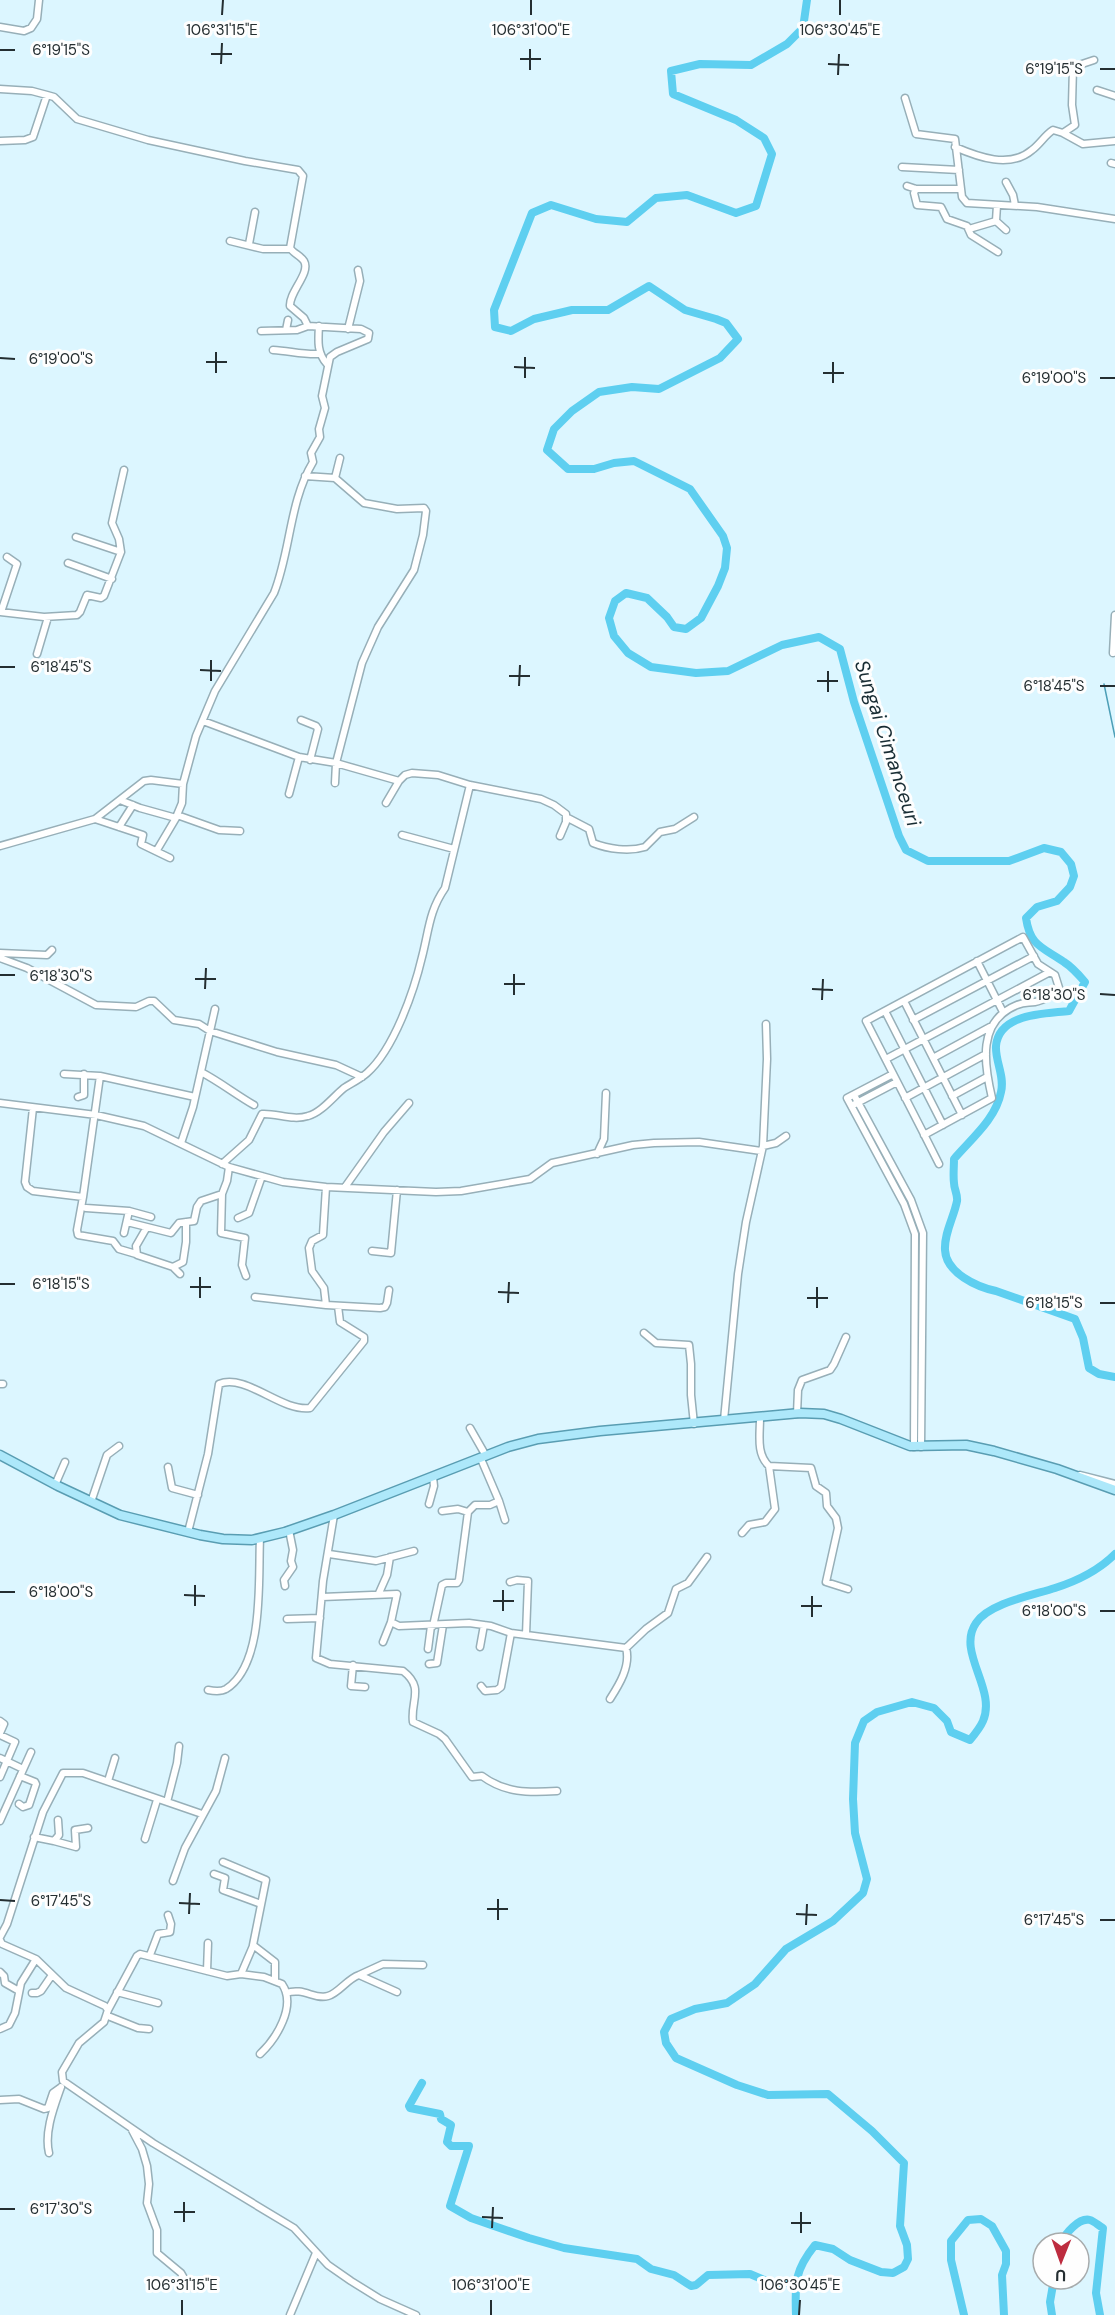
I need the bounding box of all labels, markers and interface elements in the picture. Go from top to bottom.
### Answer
text: 106°31'15"E [186,20,258,40]
text: 106°31'00"E [492,20,570,40]
text: 106°30'45"E [799,20,881,40]
text: 6°19'15"S [32,40,90,60]
text: 6°19'15"S [1025,59,1083,79]
text: 6°19'00"S [29,349,94,369]
text: 6°19'00"S [1022,368,1087,388]
text: 6°18'45"S [30,657,92,677]
water label: Sungai Cimanceuri [849,657,927,830]
text: 6°18'45"S [1023,676,1085,696]
text: 6°18'30"S [30,966,93,986]
text: 6°18'30"S [1023,985,1086,1005]
text: 6°18'15"S [32,1274,90,1294]
text: 6°18'15"S [1025,1293,1083,1313]
text: 6°18'00"S [29,1582,93,1602]
text: 6°18'00"S [1022,1601,1086,1621]
text: 6°17'45"S [31,1891,91,1911]
text: 6°17'45"S [1024,1910,1084,1930]
text: 6°17'30"S [30,2199,92,2219]
north arrow [1031,2231,1091,2291]
text: U [1055,2265,1066,2286]
text: 106°31'15"E [146,2275,218,2295]
text: 106°31'00"E [452,2275,530,2295]
text: 106°30'45"E [759,2275,841,2295]

